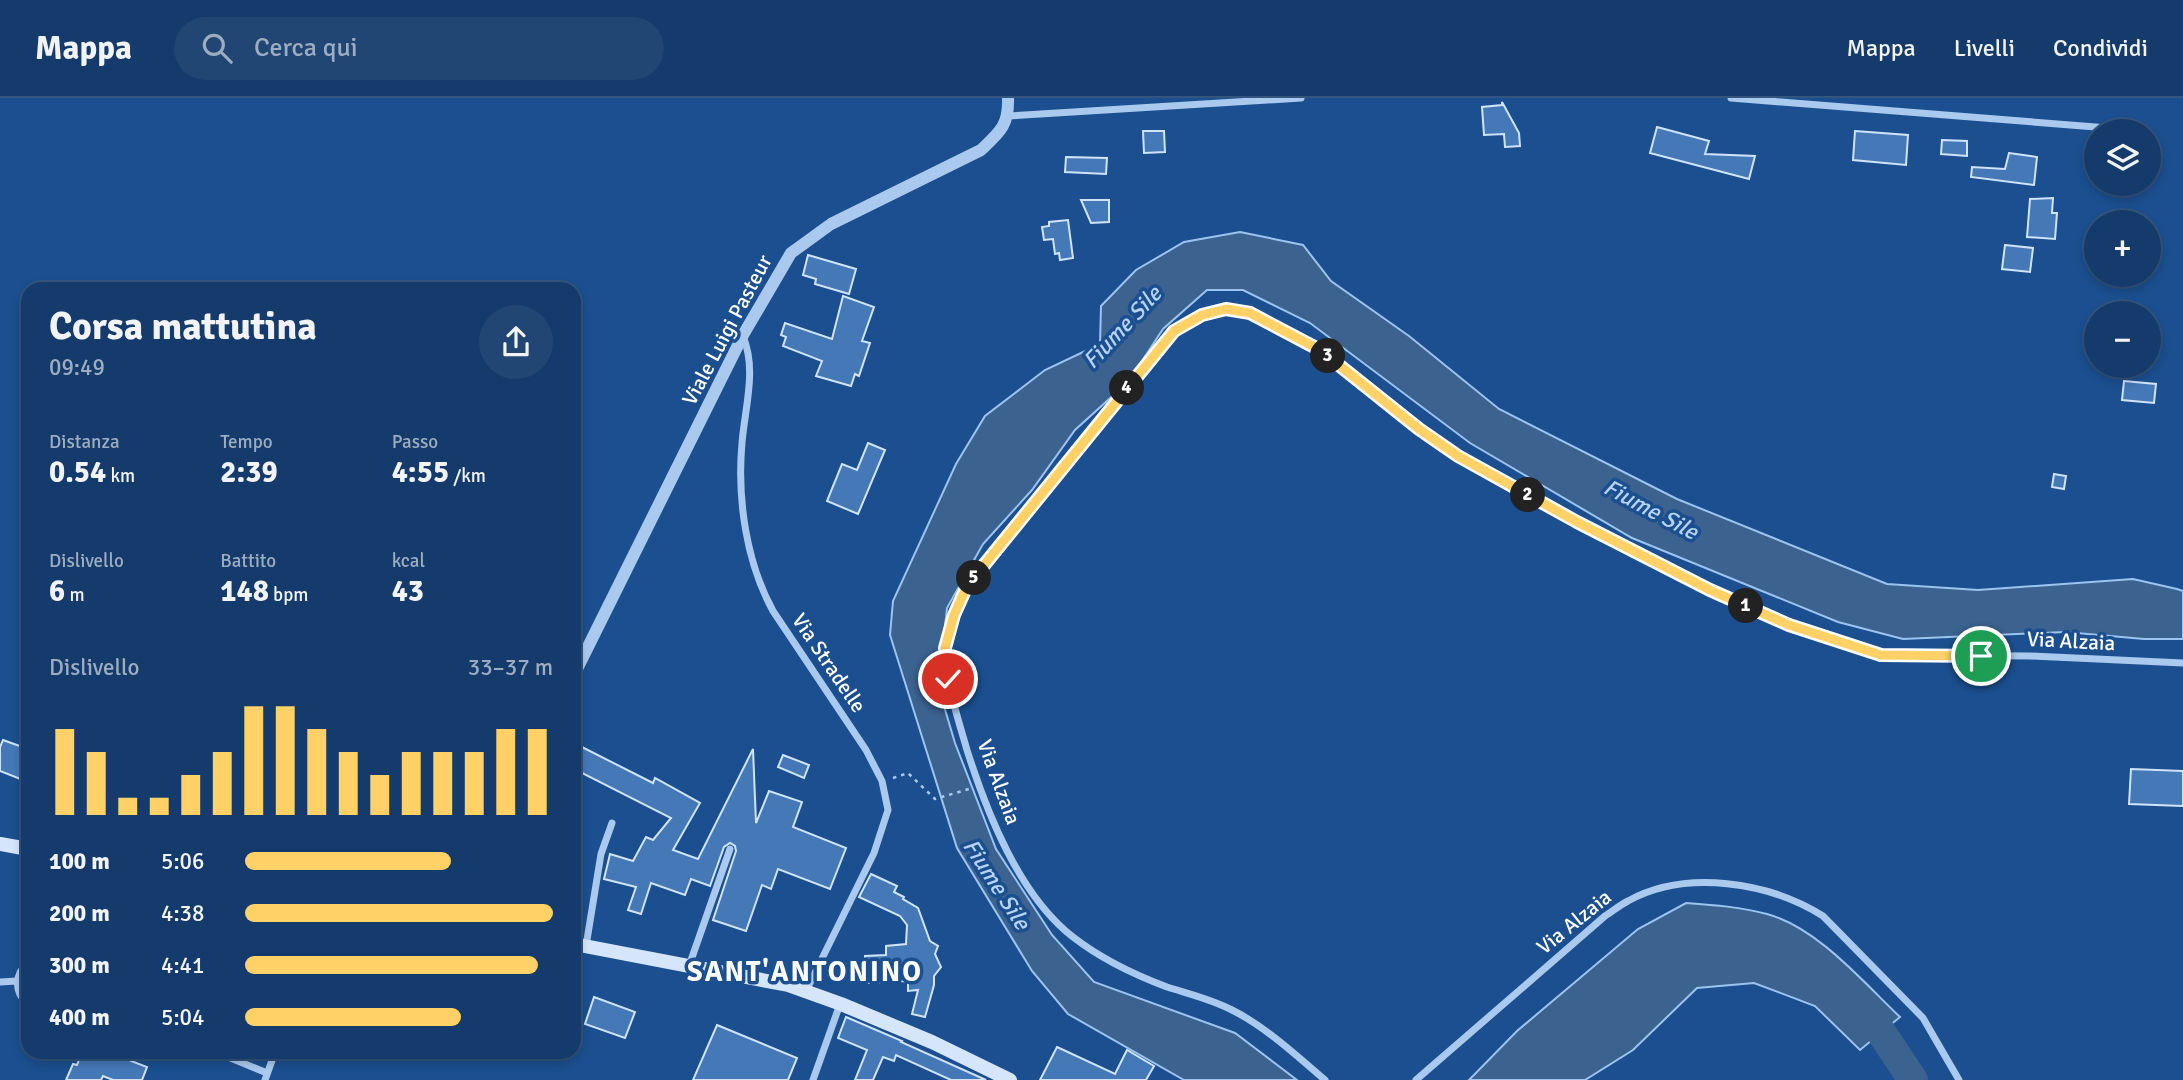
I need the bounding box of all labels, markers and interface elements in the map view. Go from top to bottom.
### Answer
search box [174,17,664,80]
text: Mappa [35,28,132,69]
icon: search [198,29,236,67]
text: Cerca qui [254,32,358,64]
text: Mappa [1847,33,1916,63]
text: Livelli [1954,33,2015,63]
text: Condividi [2053,33,2148,63]
map controls [2084,119,2161,378]
button: layers [2084,119,2161,196]
button: + [2084,210,2161,287]
street label: Viale Luigi Pasteur [676,250,778,410]
water label: Fiume Sile [1077,279,1169,375]
button: − [2084,301,2161,378]
text: Corsa mattutina [49,303,317,350]
button: share [479,305,553,379]
pin: 3 [1310,338,1346,374]
text: 3 [1322,343,1333,367]
text: 09:49 [49,353,105,382]
pin: 4 [1110,370,1144,406]
text: 4 [1121,375,1132,399]
text: Distanza [49,430,120,454]
text: Tempo [220,430,273,454]
text: Passo [392,430,438,454]
text: 0.54 [49,454,106,491]
text: 2:39 [220,454,278,491]
text: 4:55 [392,454,449,491]
text: km [106,464,135,488]
text: /km [449,464,486,488]
water label: Fiume Sile [1599,473,1704,547]
pin: 2 [1510,478,1546,512]
text: 2 [1522,482,1533,506]
text: Dislivello [49,549,124,573]
text: Battito [220,549,276,573]
text: kcal [392,549,425,573]
pin: 5 [956,560,992,596]
text: 5 [968,565,979,589]
text: 6 [49,573,65,610]
text: 148 [220,573,269,610]
text: 43 [392,573,424,610]
text: m [65,583,85,607]
text: bpm [269,583,308,607]
pin: 1 [1728,588,1764,624]
text: 1 [1740,593,1751,617]
street label: Via Stradelle [786,608,872,718]
pin [1951,626,2011,686]
street label: Via Alzaia [2026,626,2116,656]
icon: arrive [1962,637,2000,675]
pin [918,649,978,709]
text: Dislivello [49,653,140,682]
text: 33–37 m [468,653,553,682]
icon: check [929,660,967,698]
street label: Via Alzaia [972,736,1026,828]
water label: Fiume Sile [956,833,1038,936]
text: 100 m [49,847,110,876]
text: 5:06 [161,847,204,876]
street label: Via Alzaia [1531,884,1617,960]
text: 200 m [49,899,110,928]
text: 4:38 [161,899,204,928]
text: 300 m [49,951,110,980]
text: 4:41 [161,951,204,980]
district label: SANT'ANTONINO [687,955,923,989]
text: 400 m [49,1003,110,1032]
text: 5:04 [161,1003,204,1032]

